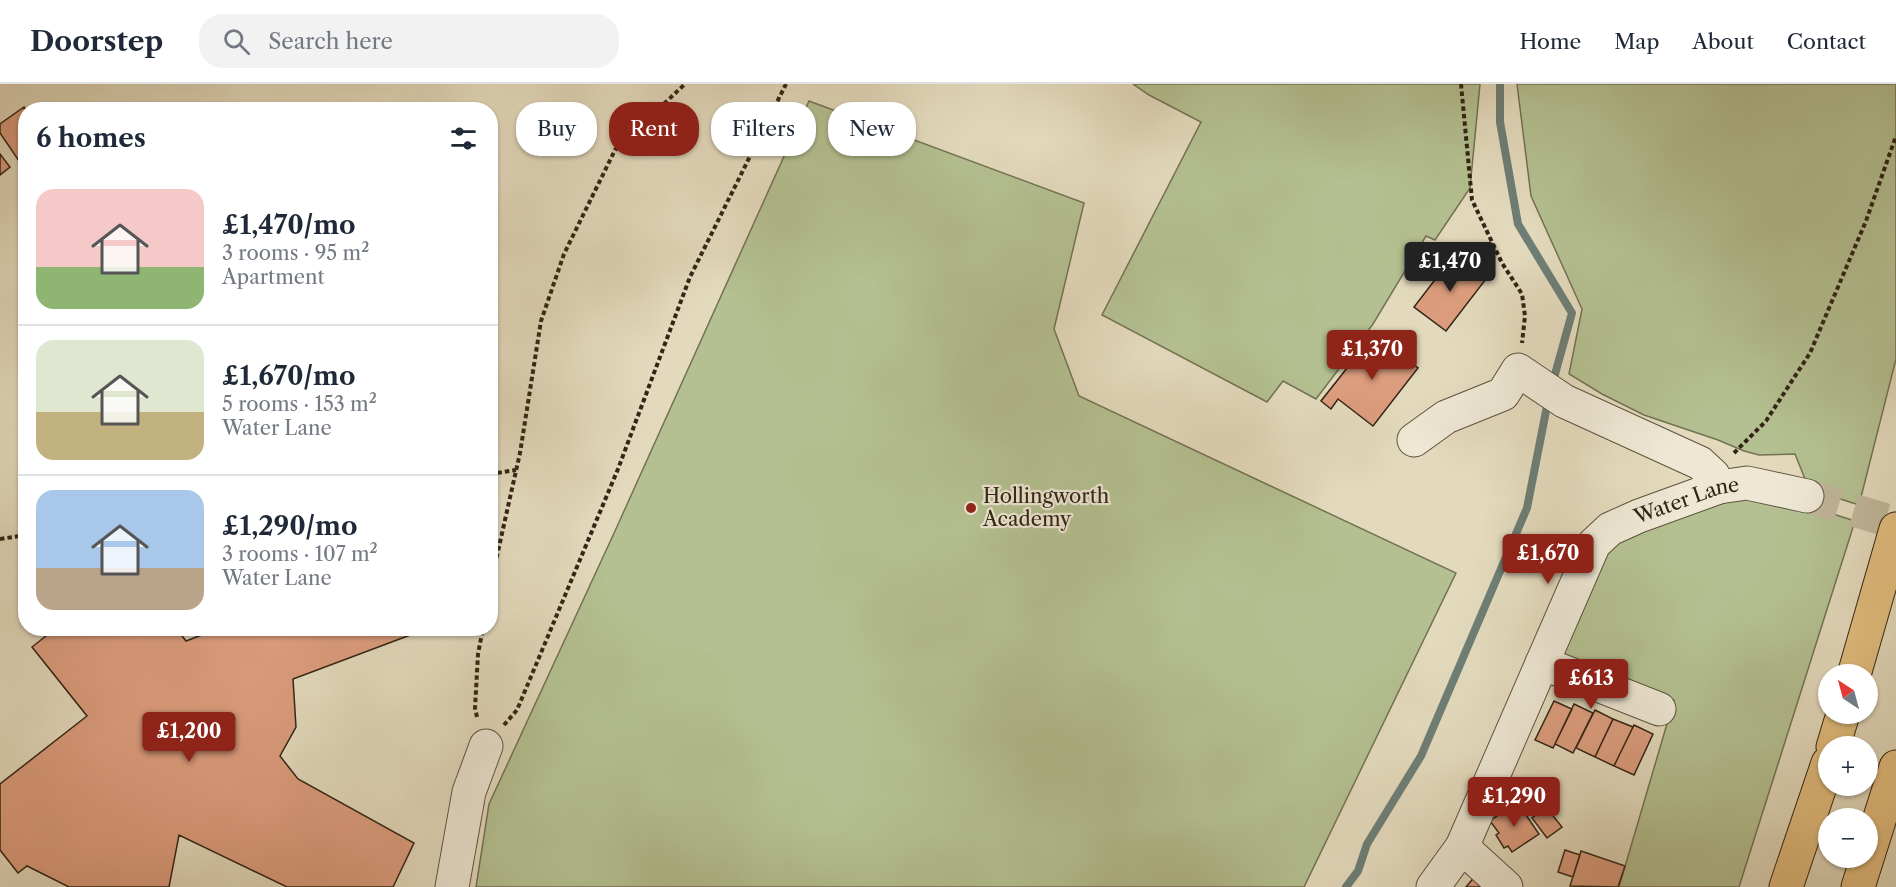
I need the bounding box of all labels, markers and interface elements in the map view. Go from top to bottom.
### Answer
search box [199,14,619,68]
text: Doorstep [30,24,163,58]
icon: search [220,25,253,58]
text: Search here [268,28,393,55]
text: Home [1520,29,1581,54]
text: Map [1614,29,1659,54]
text: About [1692,29,1754,54]
text: Contact [1787,29,1866,54]
chip: Buy [516,102,597,156]
chip: Rent [609,102,699,156]
chip: Filters [711,102,816,156]
chip: New [828,102,916,156]
text: 6 homes [36,122,146,154]
icon: filters [447,122,480,155]
text: £1,470/mo [222,209,356,241]
icon: home [84,213,156,285]
text: 3 rooms · 95 m² [222,241,369,265]
pin: £1,470 [1401,242,1499,293]
text: £1,470 [1419,249,1481,273]
text: Apartment [222,265,325,289]
pin: £1,370 [1323,330,1421,381]
text: £1,370 [1341,337,1403,361]
text: £1,670/mo [222,360,355,392]
icon: home [84,364,156,436]
text: 5 rooms · 153 m² [222,392,377,416]
text: Water Lane [222,416,332,440]
street label: Water Lane [1630,472,1741,529]
place label: Hollingworth Academy [982,484,1110,531]
marker: Hollingworth Academy [964,501,978,515]
text: £1,290/mo [222,510,358,542]
icon: home [84,514,156,586]
pin: £1,670 [1499,534,1597,585]
text: £1,670 [1517,541,1579,565]
text: 3 rooms · 107 m² [222,542,378,566]
text: Water Lane [222,566,332,590]
pin: £613 [1555,659,1627,710]
north arrow [1818,664,1878,724]
map controls [1818,664,1878,868]
text: £613 [1568,666,1614,690]
pin: £1,200 [140,712,238,763]
text: £1,200 [156,719,222,743]
button: + [1818,736,1878,796]
pin: £1,290 [1465,777,1563,828]
text: £1,290 [1482,784,1546,808]
button: − [1818,808,1878,868]

